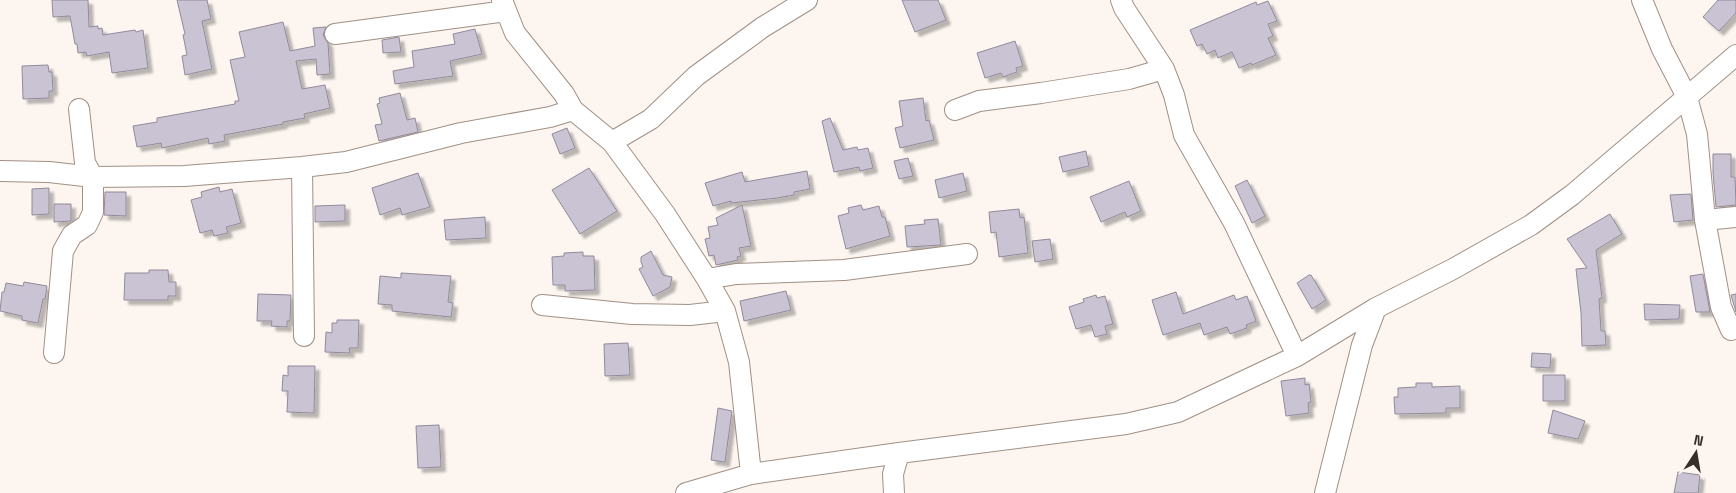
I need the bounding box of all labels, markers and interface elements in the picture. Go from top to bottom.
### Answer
north arrow [1671,428,1721,478]
text: N [1692,431,1705,450]

